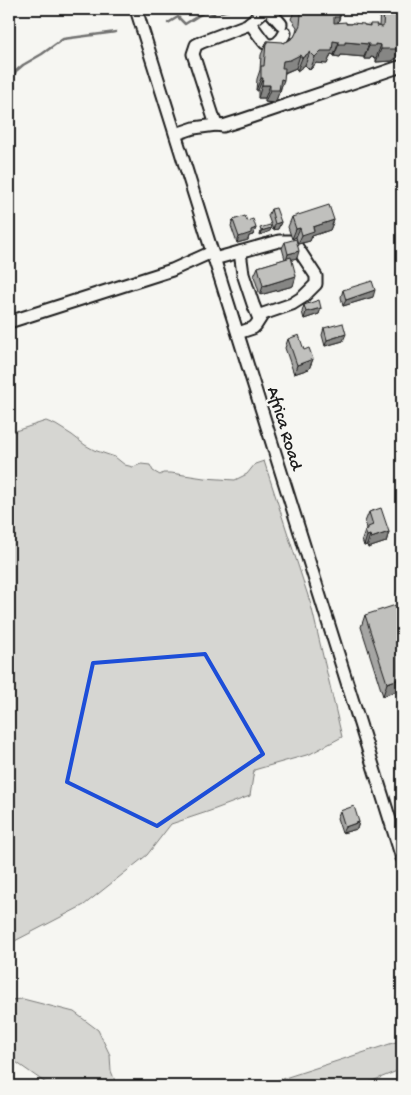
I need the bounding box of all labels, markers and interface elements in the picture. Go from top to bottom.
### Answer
street label: Africa Road [261,384,307,474]

